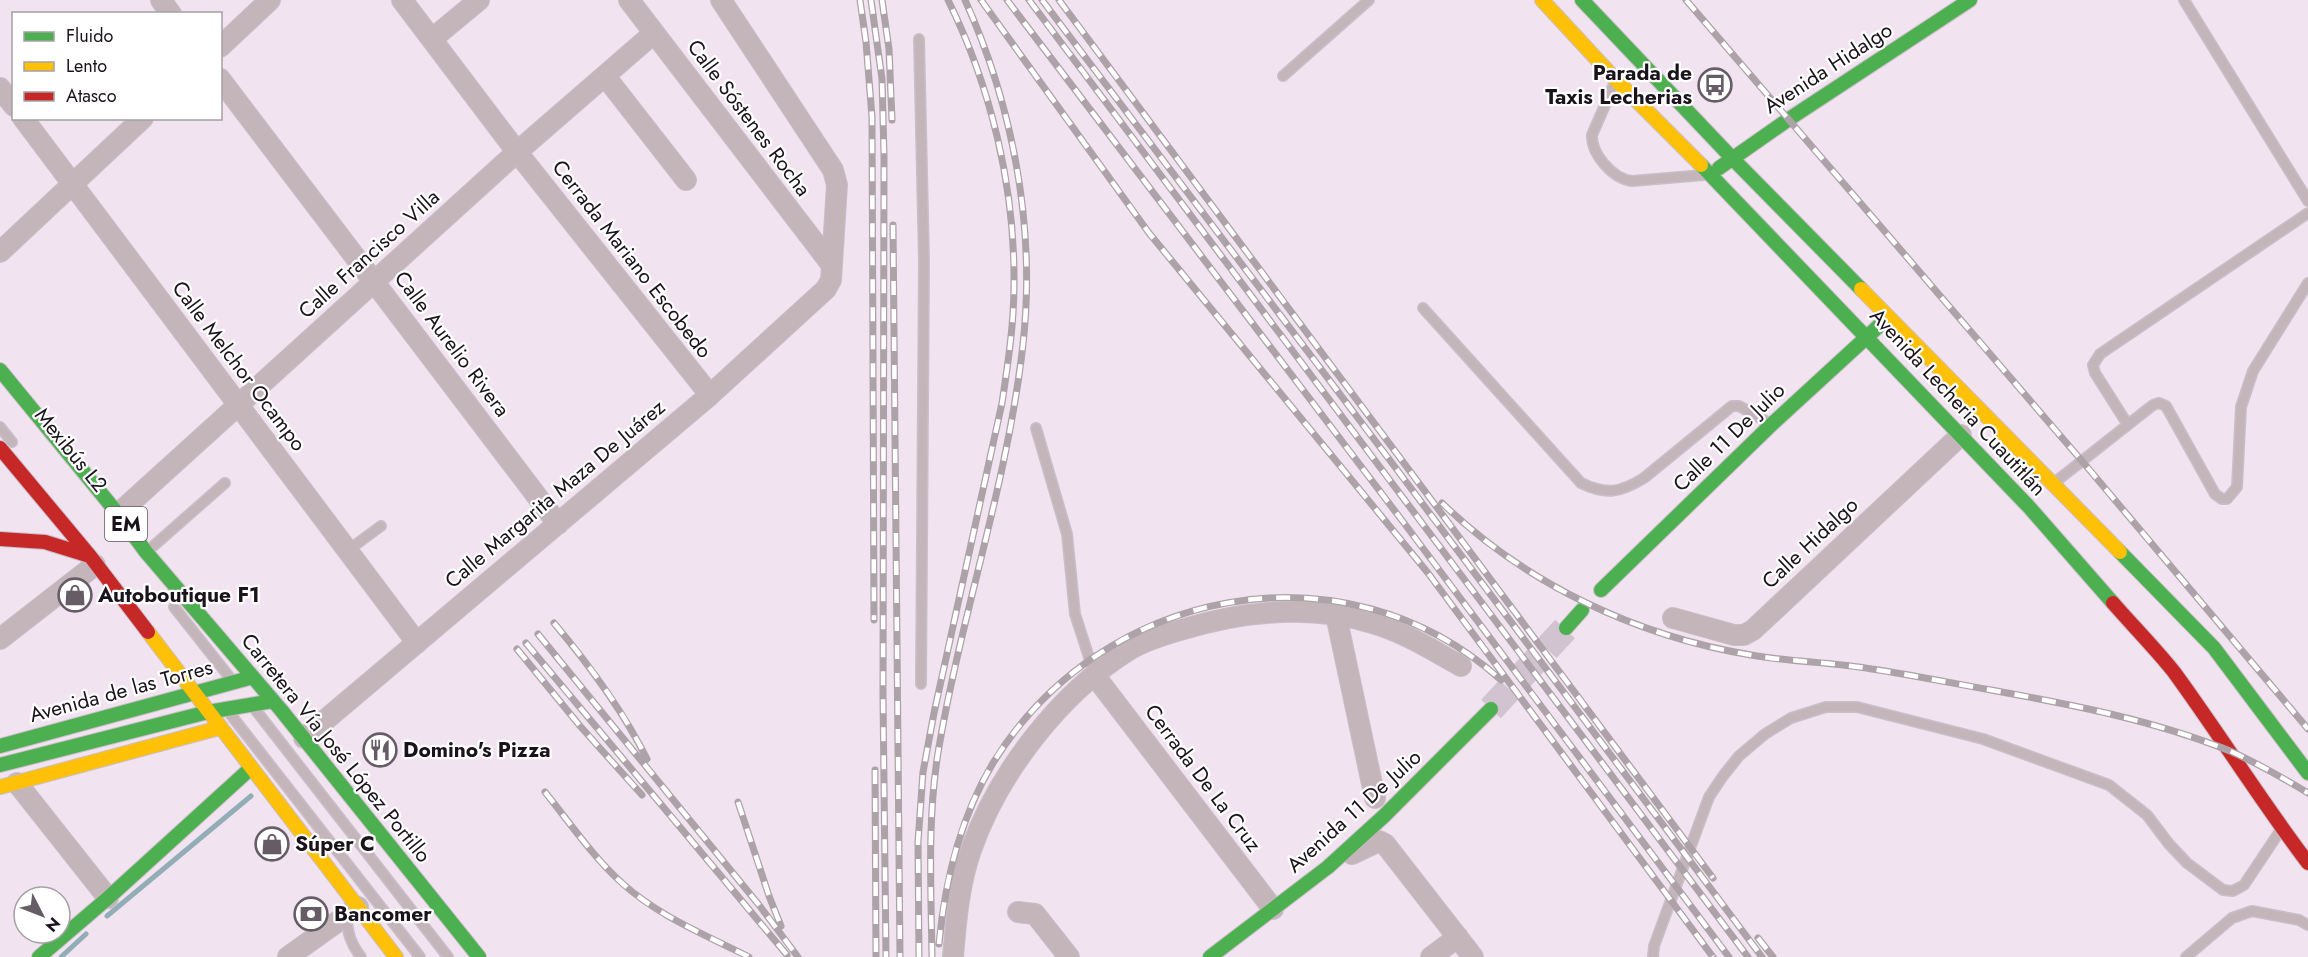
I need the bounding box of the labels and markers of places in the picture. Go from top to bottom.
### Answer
place label: Parada de Taxis Lecherias [1545,58,1692,112]
bus stop icon: Parada de Taxis Lecherias [1697,67,1733,103]
shop icon: Autoboutique F1 [57,577,93,613]
place label: Autoboutique F1 [97,580,260,610]
restaurant icon: Domino's Pizza [362,732,398,768]
place label: Domino's Pizza [403,735,551,765]
shop icon: Súper C [254,826,290,862]
place label: Súper C [295,829,375,859]
bank icon: Bancomer [293,896,329,932]
place label: Bancomer [334,899,432,929]

